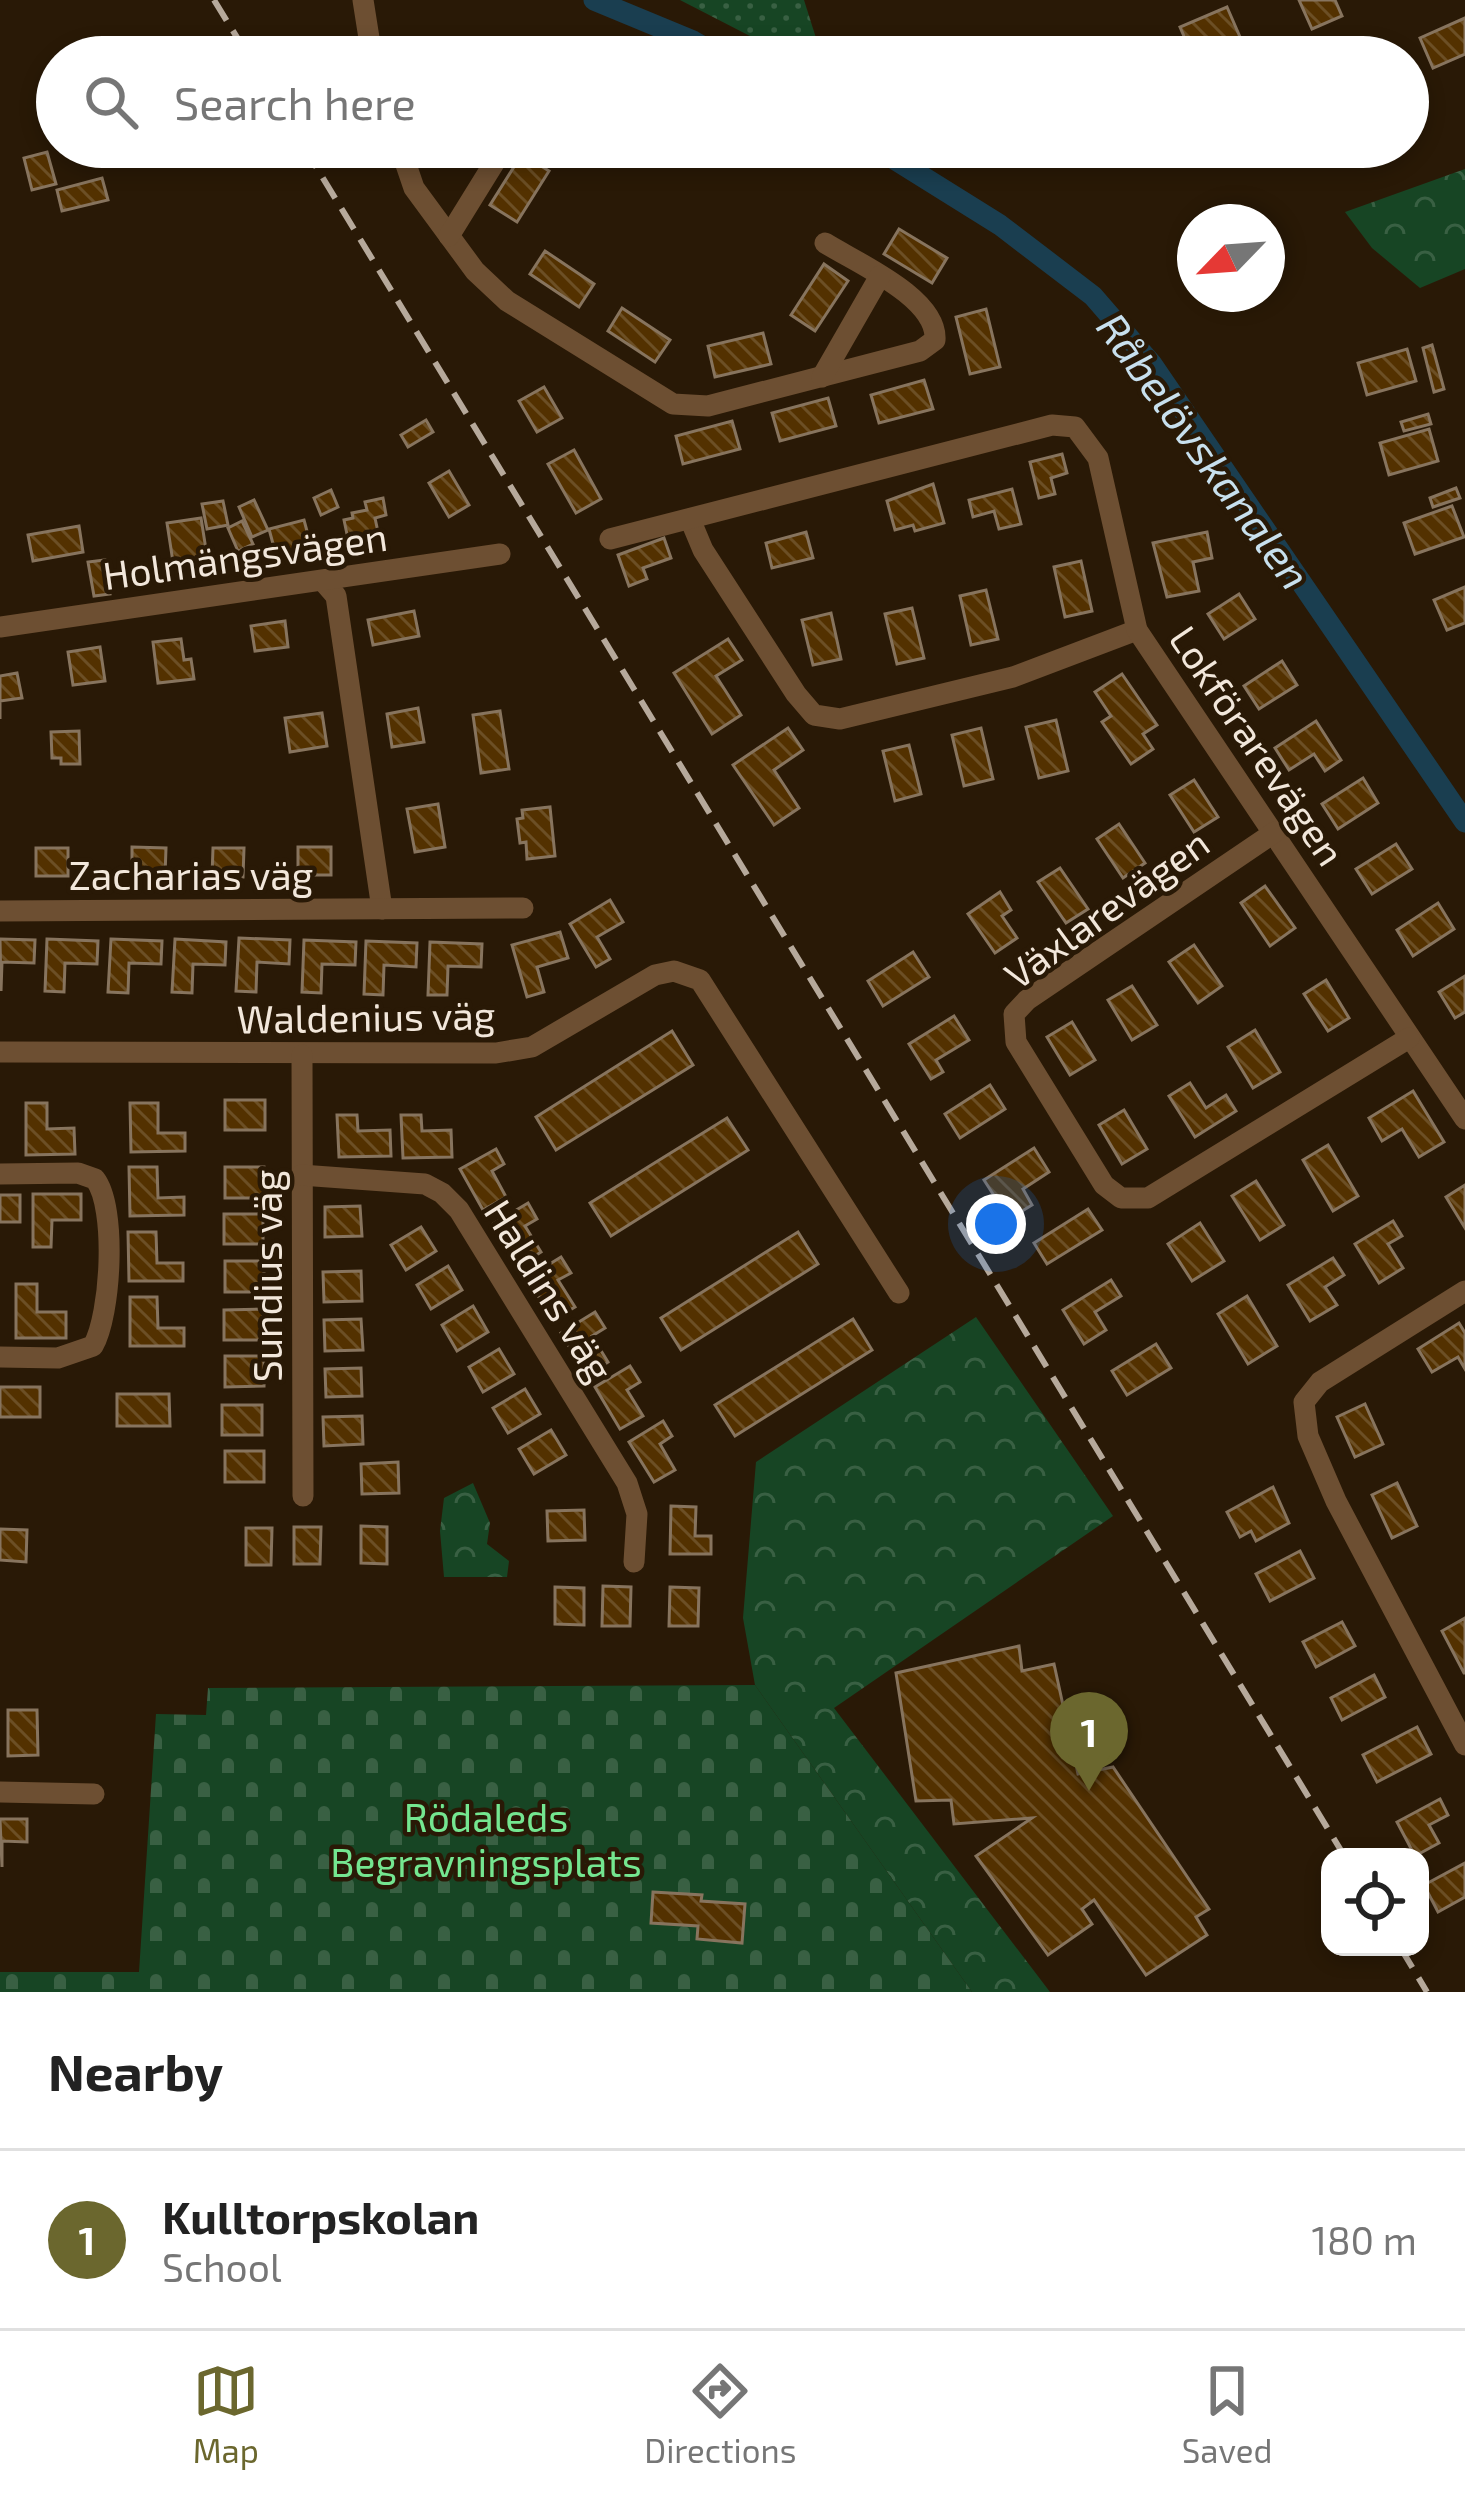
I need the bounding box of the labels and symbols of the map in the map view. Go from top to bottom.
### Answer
north arrow [1177,204,1285,312]
water label: Råbelövskanalen [1088,302,1322,598]
street label: Holmängsvägen [100,512,390,598]
street label: Lokförarevägen [1161,616,1355,874]
street label: Växlarevägen [995,818,1217,998]
street label: Zacharias väg [69,851,313,898]
street label: Waldenius väg [236,990,496,1042]
street label: Sundius väg [243,1170,290,1382]
street label: Haldins väg [476,1191,624,1389]
your location [966,1194,1026,1254]
pin: 1 [1050,1692,1128,1791]
park label: Rödaleds Begravningsplats [330,1793,642,1885]

